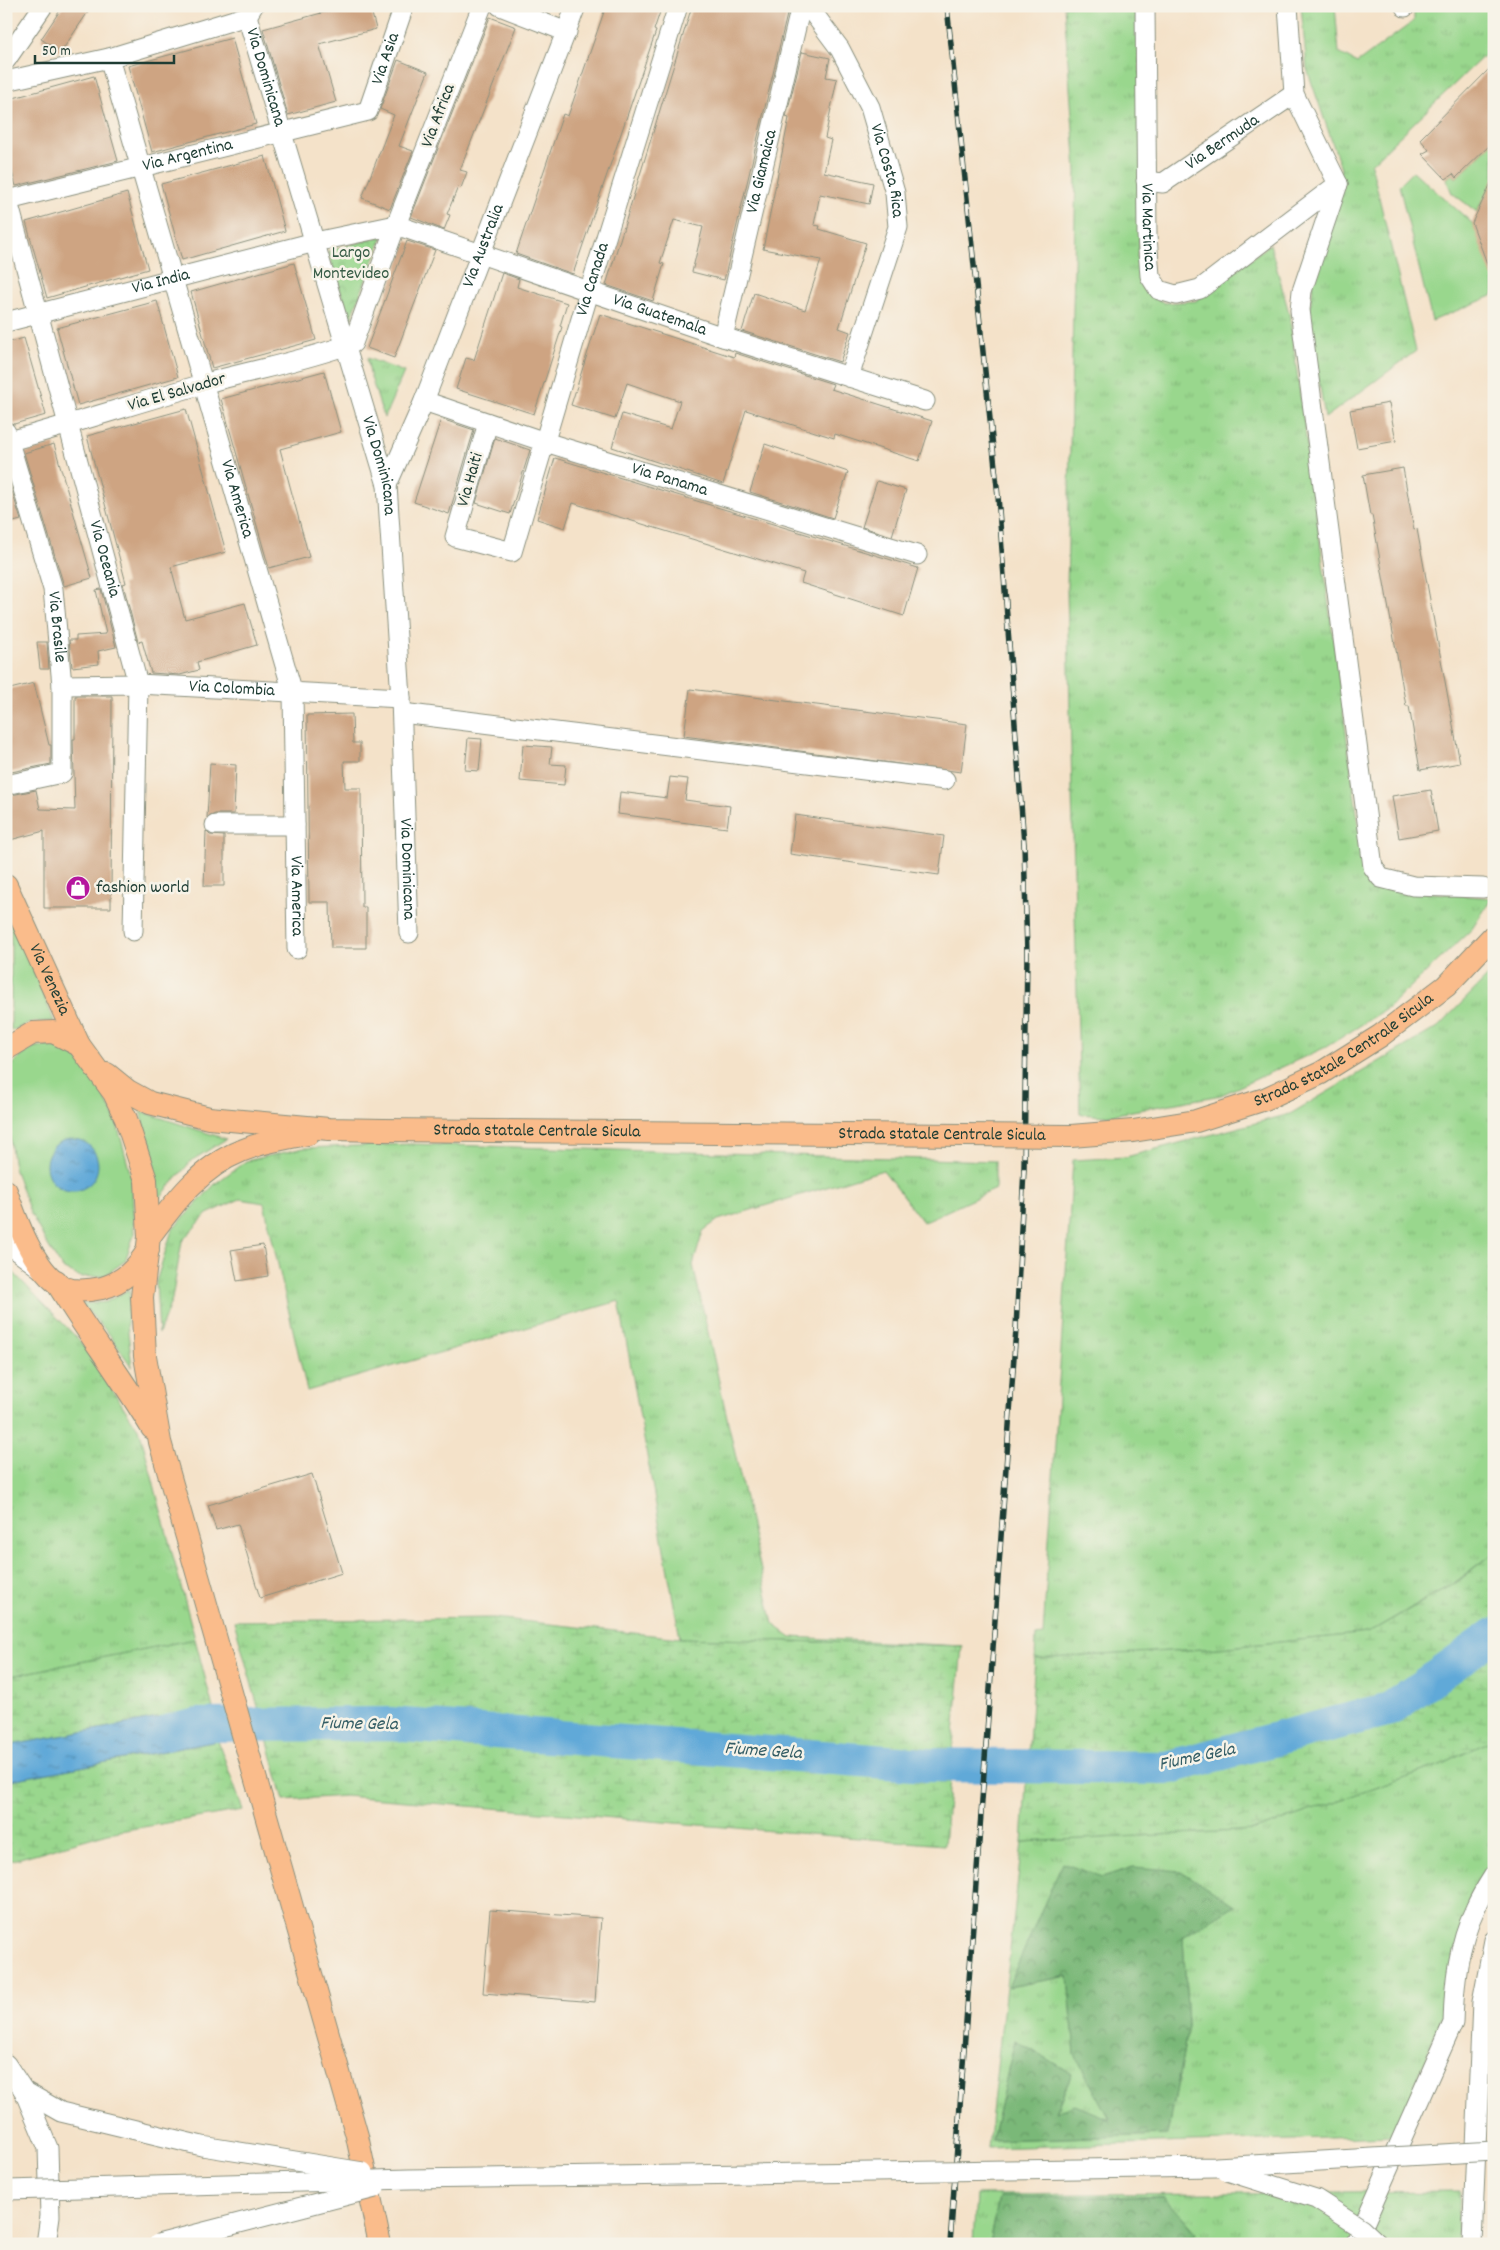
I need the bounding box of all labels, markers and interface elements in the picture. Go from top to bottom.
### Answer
street label: Via Dominicana [239,25,292,130]
street label: Via Asia [365,29,407,88]
scale bar [35,32,174,64]
text: 50 m [42,41,71,63]
street label: Via Africa [415,80,463,151]
street label: Via Bermuda [1180,108,1265,177]
street label: Via Costa Rica [863,121,910,219]
street label: Via Giamaica [740,127,784,216]
street label: Via Argentina [140,132,236,179]
street label: Via Martinica [1134,183,1162,272]
street label: Via Australia [456,200,511,291]
street label: Via Canada [570,239,616,319]
park label: Largo Montevideo [313,241,389,287]
street label: Via India [129,262,193,301]
street label: Via Guatemala [609,288,711,343]
street label: Via El Salvador [125,367,229,419]
street label: Via Dominicana [355,413,402,517]
street label: Via Haiti [451,450,491,510]
street label: Via Panama [628,456,711,503]
street label: Via America [214,457,260,541]
street label: Via Oceania [82,518,127,601]
street label: Via Brasile [41,590,72,664]
street label: Via Colombia [188,674,276,704]
street label: Via Dominicana [393,818,421,921]
street label: Via America [283,855,309,937]
shop icon: fashion world [65,875,91,901]
place label: fashion world [96,876,189,901]
street label: Via Venezia [22,940,77,1020]
street label: Strada statale Centrale Sicula [1251,987,1440,1114]
street label: Strada statale Centrale Sicula [433,1118,641,1145]
street label: Strada statale Centrale Sicula [838,1121,1046,1148]
water label: Fiume Gela [320,1711,399,1739]
water label: Fiume Gela [724,1736,804,1768]
water label: Fiume Gela [1156,1737,1239,1779]

